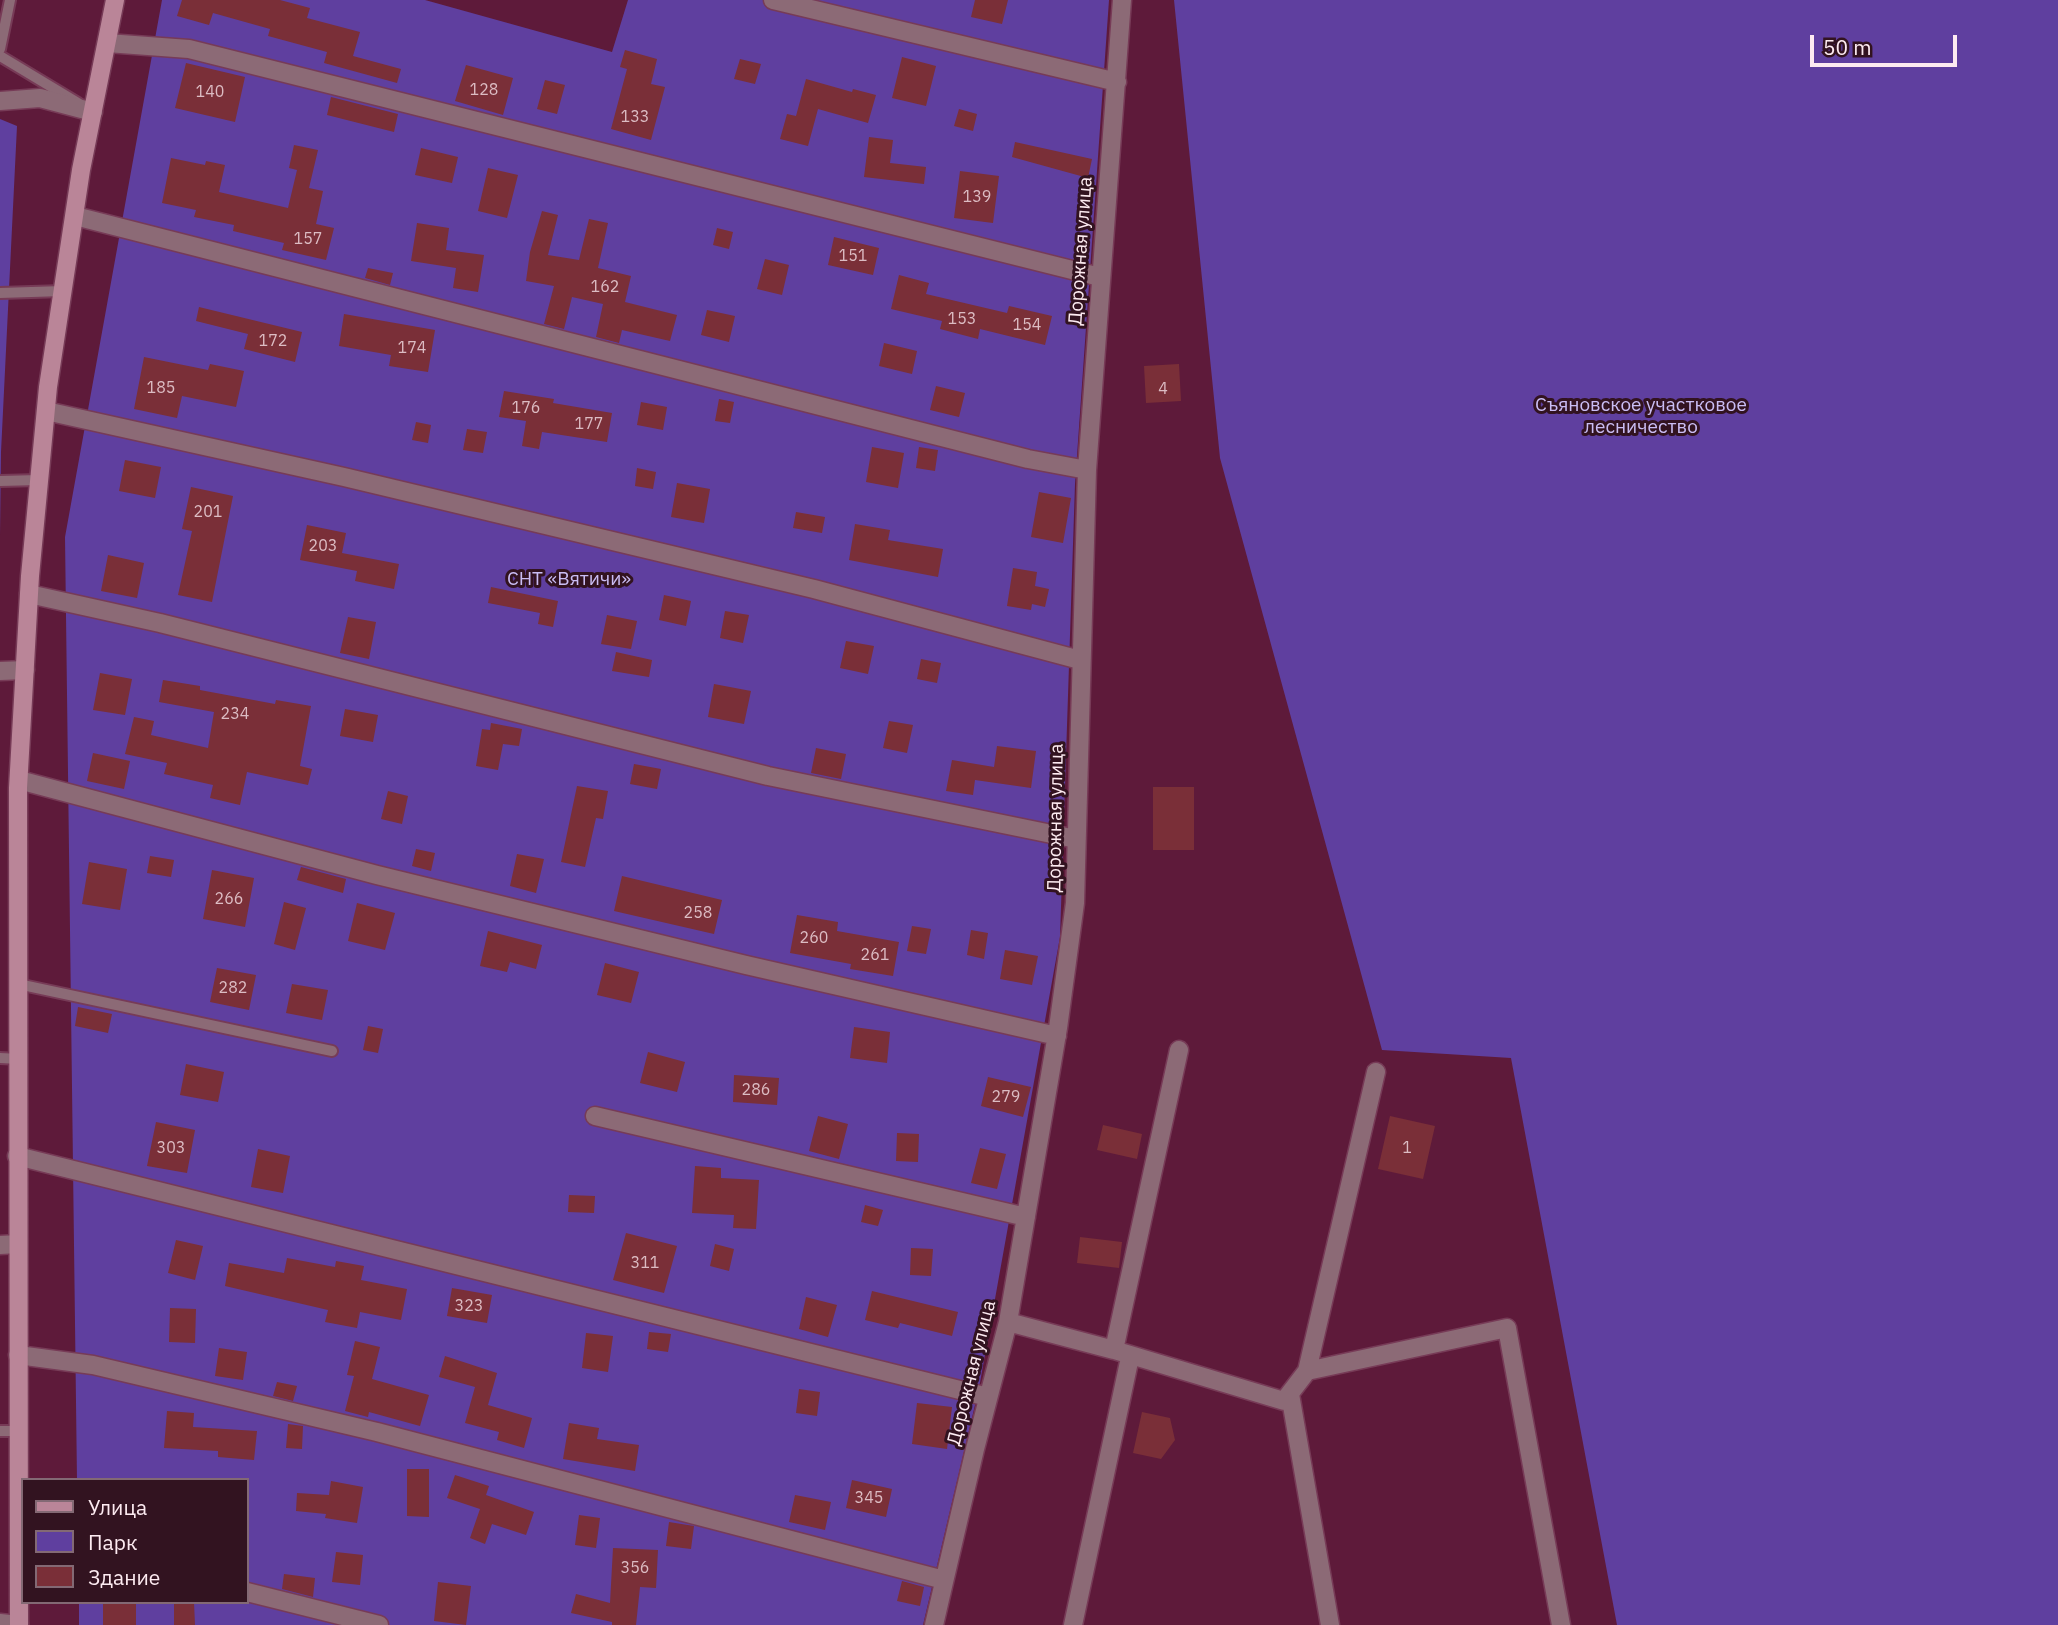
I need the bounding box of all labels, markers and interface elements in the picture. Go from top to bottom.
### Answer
scale bar [1813,21,1960,65]
text: 50 m [1823,33,1872,61]
house number: 128 [470,80,498,100]
house number: 140 [196,82,224,102]
house number: 133 [621,107,649,127]
street label: Дорожная улица [1064,176,1098,326]
house number: 139 [963,187,991,207]
house number: 157 [294,229,322,249]
house number: 151 [839,246,867,266]
house number: 162 [591,277,619,297]
house number: 153 [948,309,976,329]
house number: 154 [1013,315,1041,335]
house number: 172 [259,331,287,351]
house number: 174 [398,338,426,358]
house number: 185 [147,378,175,398]
house number: 4 [1158,379,1168,399]
park label: Съяновское участковое лесничество [1535,395,1747,439]
house number: 176 [512,398,540,418]
house number: 177 [575,414,603,434]
house number: 201 [194,502,222,522]
house number: 203 [309,536,337,556]
park label: СНТ «Вятичи» [507,569,631,591]
house number: 234 [221,704,249,724]
street label: Дорожная улица [1043,743,1069,893]
house number: 266 [215,889,243,909]
house number: 258 [684,903,712,923]
house number: 260 [800,928,828,948]
house number: 261 [861,945,889,965]
house number: 282 [219,978,247,998]
house number: 286 [742,1080,770,1100]
house number: 279 [992,1087,1020,1107]
house number: 303 [157,1138,185,1158]
house number: 1 [1402,1138,1412,1158]
house number: 311 [631,1253,659,1273]
house number: 323 [455,1296,483,1316]
street label: Дорожная улица [943,1298,1001,1448]
legend [21,1478,248,1604]
house number: 345 [855,1488,883,1508]
text: Улица [88,1493,147,1521]
text: Парк [88,1528,138,1556]
house number: 356 [621,1558,649,1578]
text: Здание [88,1563,160,1591]

